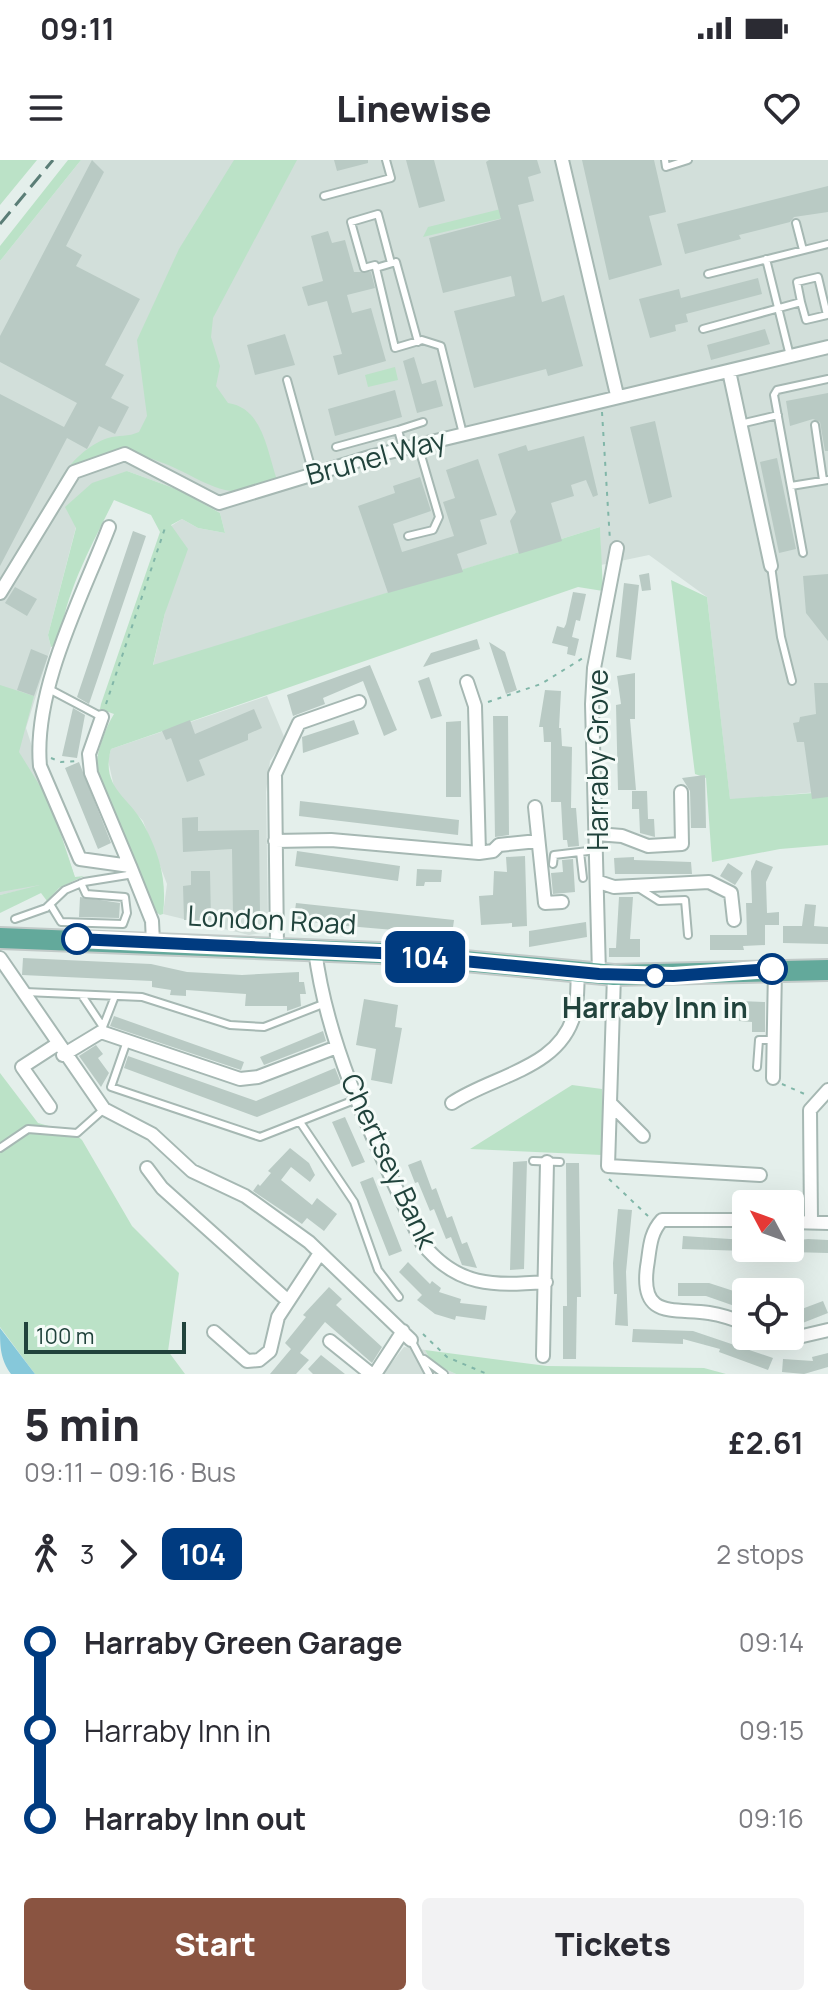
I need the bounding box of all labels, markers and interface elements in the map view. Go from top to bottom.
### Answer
text: 09:11 [40,8,115,49]
text: Linewise [336,84,492,133]
icon: menu [24,86,68,130]
icon: heart [760,86,804,130]
street label: Brunel Way [302,419,450,493]
street label: Harraby Grove [578,669,616,851]
street label: London Road [187,896,358,942]
unlabelled marker [62,924,92,954]
line badge: 104 [379,931,471,983]
text: 104 [401,938,449,976]
unlabelled marker [757,954,787,984]
marker: Harraby Inn in [644,965,666,987]
place label: Harraby Inn in [562,988,748,1026]
street label: Chertsey Bank [333,1067,447,1255]
north arrow [732,1190,804,1262]
map controls [732,1190,804,1350]
button: locate [732,1278,804,1350]
scale bar [24,1318,186,1354]
text: 100 m [36,1321,94,1351]
text: 5 min [24,1394,140,1454]
text: £2.61 [729,1422,804,1463]
text: 09:11 – 09:16 · Bus [24,1454,236,1490]
icon: walk [24,1532,68,1576]
icon: forward [106,1532,150,1576]
text: 104 [178,1535,226,1573]
text: 3 [80,1536,94,1572]
text: 2 stops [716,1536,804,1572]
text: Harraby Green Garage [84,1622,403,1663]
text: 09:14 [739,1624,804,1660]
text: Harraby Inn in [84,1710,271,1751]
text: 09:15 [739,1712,804,1748]
text: Harraby Inn out [84,1798,306,1839]
text: 09:16 [738,1800,804,1836]
button: Start [24,1898,406,1990]
button: Tickets [422,1898,804,1990]

